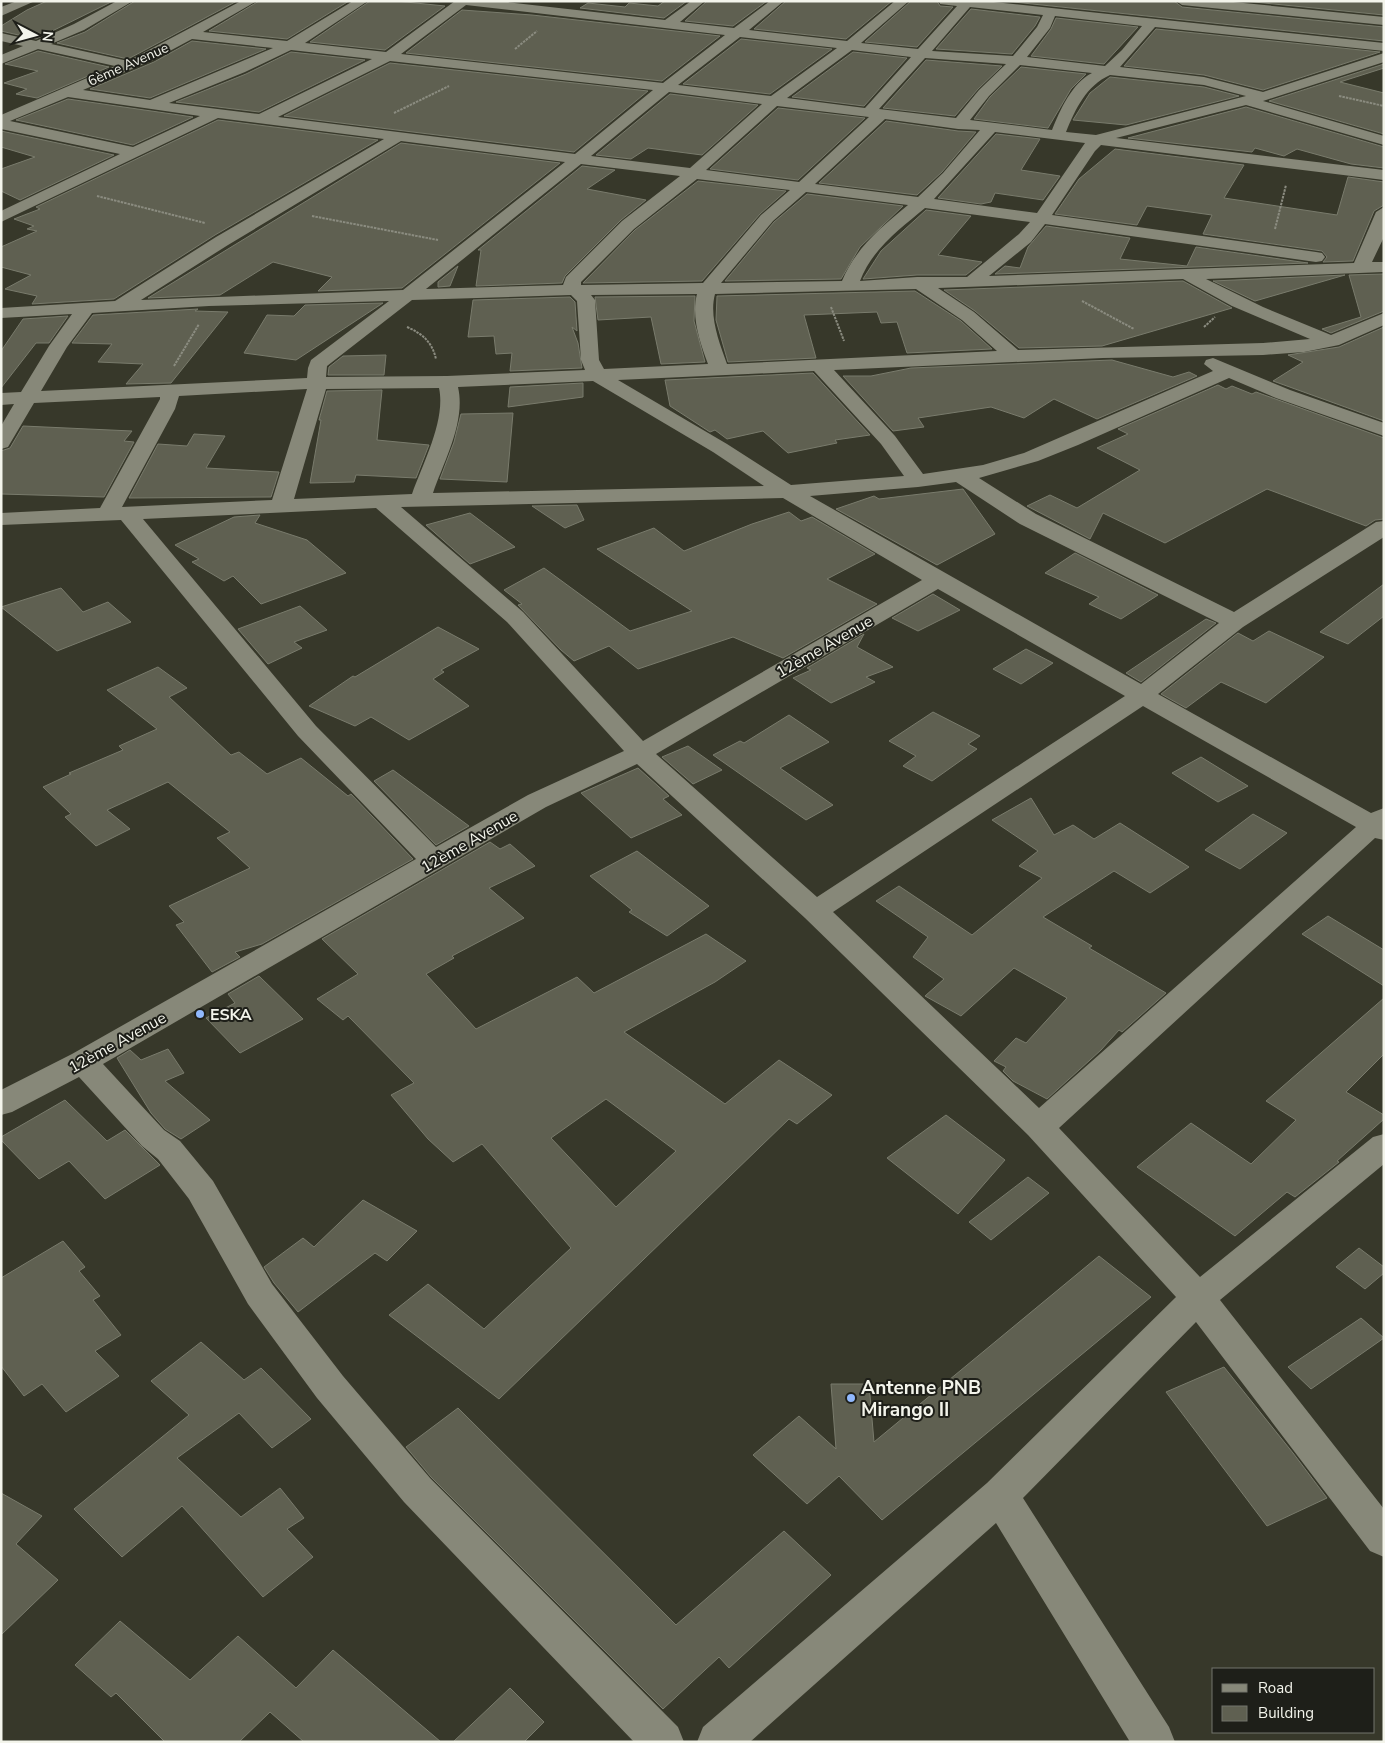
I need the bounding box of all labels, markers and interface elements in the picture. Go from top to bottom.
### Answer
north arrow [10,10,60,60]
text: N [37,30,57,43]
street label: 6ème Avenue [85,38,172,91]
street label: 12ème Avenue [772,610,877,684]
street label: 12ème Avenue [417,805,522,879]
place label: ESKA [210,1004,252,1026]
street label: 12ème Avenue [65,1007,170,1079]
marker: ESKA [194,1008,206,1020]
place label: Antenne PNB Mirango II [861,1375,981,1423]
marker: Antenne PNB Mirango II [845,1392,857,1404]
legend [1212,1668,1375,1733]
text: Road [1258,1678,1293,1698]
text: Building [1258,1703,1314,1723]

